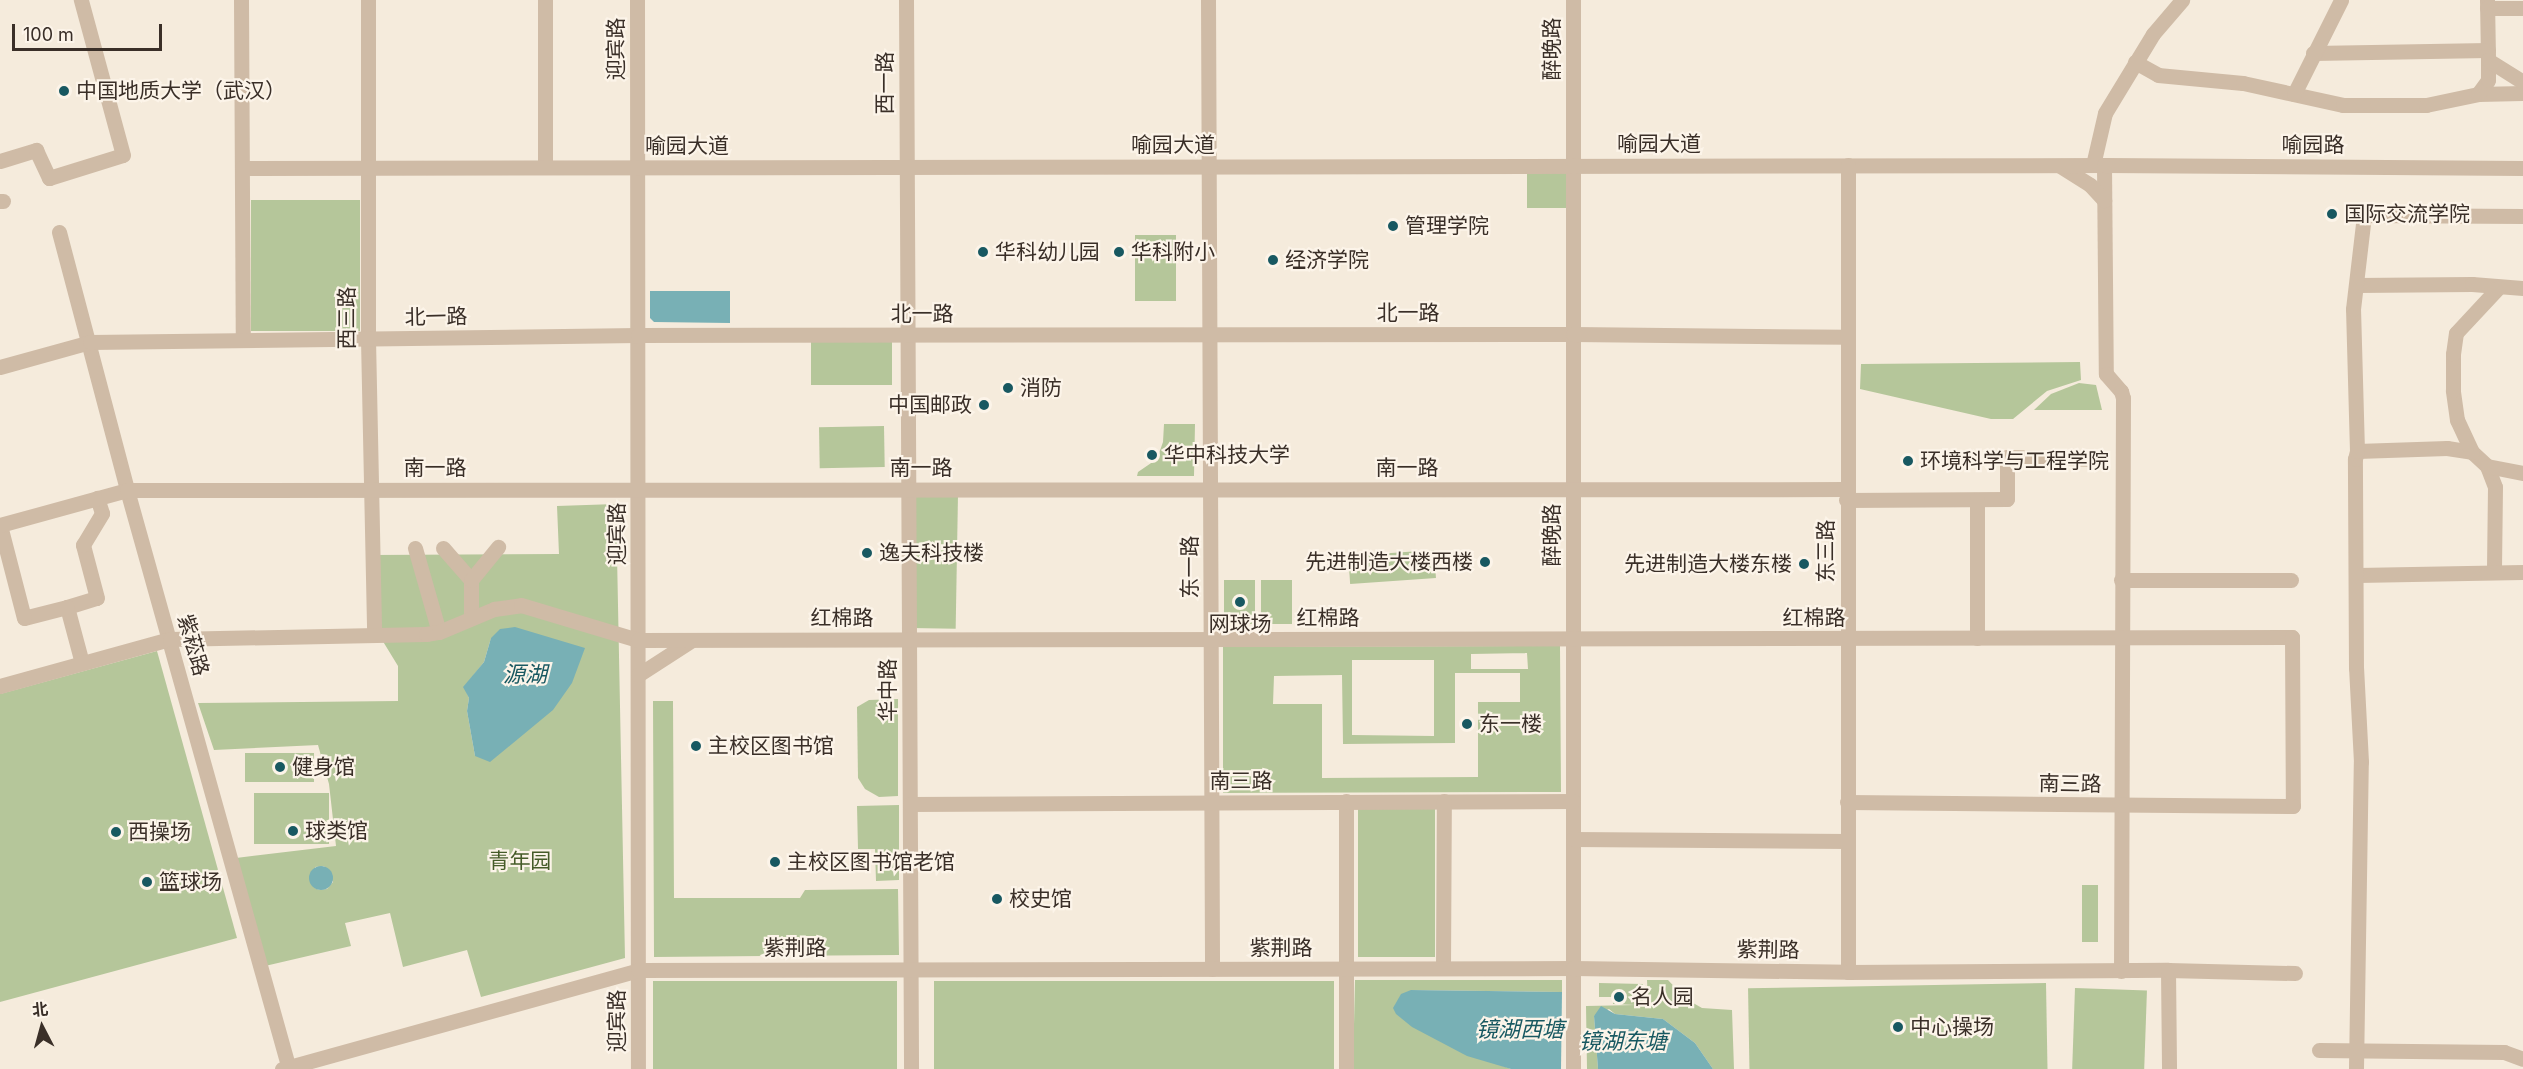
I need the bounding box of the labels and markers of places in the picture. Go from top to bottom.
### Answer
place label: 中国地质大学（武汉） [76,78,286,104]
marker: 中国地质大学（武汉） [57,84,71,98]
place label: 国际交流学院 [2344,201,2470,227]
marker: 国际交流学院 [2325,207,2339,221]
place label: 管理学院 [1405,213,1489,239]
marker: 管理学院 [1386,219,1400,233]
place label: 华科幼儿园 [995,239,1100,265]
place label: 华科附小 [1131,239,1215,265]
marker: 华科幼儿园 [976,245,990,259]
marker: 华科附小 [1112,245,1126,259]
place label: 经济学院 [1285,247,1369,273]
marker: 经济学院 [1266,253,1280,267]
place label: 消防 [1020,375,1062,401]
marker: 消防 [1001,381,1015,395]
place label: 中国邮政 [888,392,972,418]
marker: 中国邮政 [977,398,991,412]
place label: 华中科技大学 [1164,442,1290,468]
marker: 华中科技大学 [1145,448,1159,462]
place label: 环境科学与工程学院 [1920,448,2109,474]
marker: 环境科学与工程学院 [1901,454,1915,468]
place label: 逸夫科技楼 [879,540,984,566]
marker: 逸夫科技楼 [860,546,874,560]
place label: 先进制造大楼西楼 [1305,549,1473,575]
place label: 先进制造大楼东楼 [1624,551,1792,577]
marker: 先进制造大楼西楼 [1478,555,1492,569]
marker: 先进制造大楼东楼 [1797,557,1811,571]
marker: 网球场 [1233,595,1247,609]
place label: 网球场 [1209,611,1271,637]
place label: 东一楼 [1479,711,1542,737]
marker: 东一楼 [1460,717,1474,731]
place label: 主校区图书馆 [708,733,834,759]
marker: 主校区图书馆 [689,739,703,753]
place label: 健身馆 [292,754,355,780]
marker: 健身馆 [273,760,287,774]
place label: 球类馆 [305,818,368,844]
place label: 西操场 [128,819,191,845]
marker: 球类馆 [286,824,300,838]
marker: 西操场 [109,825,123,839]
place label: 主校区图书馆老馆 [787,849,955,875]
marker: 主校区图书馆老馆 [768,855,782,869]
place label: 篮球场 [159,869,222,895]
marker: 篮球场 [140,875,154,889]
place label: 校史馆 [1009,886,1072,912]
marker: 校史馆 [990,892,1004,906]
place label: 名人园 [1631,984,1694,1010]
marker: 名人园 [1612,990,1626,1004]
place label: 中心操场 [1910,1014,1994,1040]
marker: 中心操场 [1891,1020,1905,1034]

